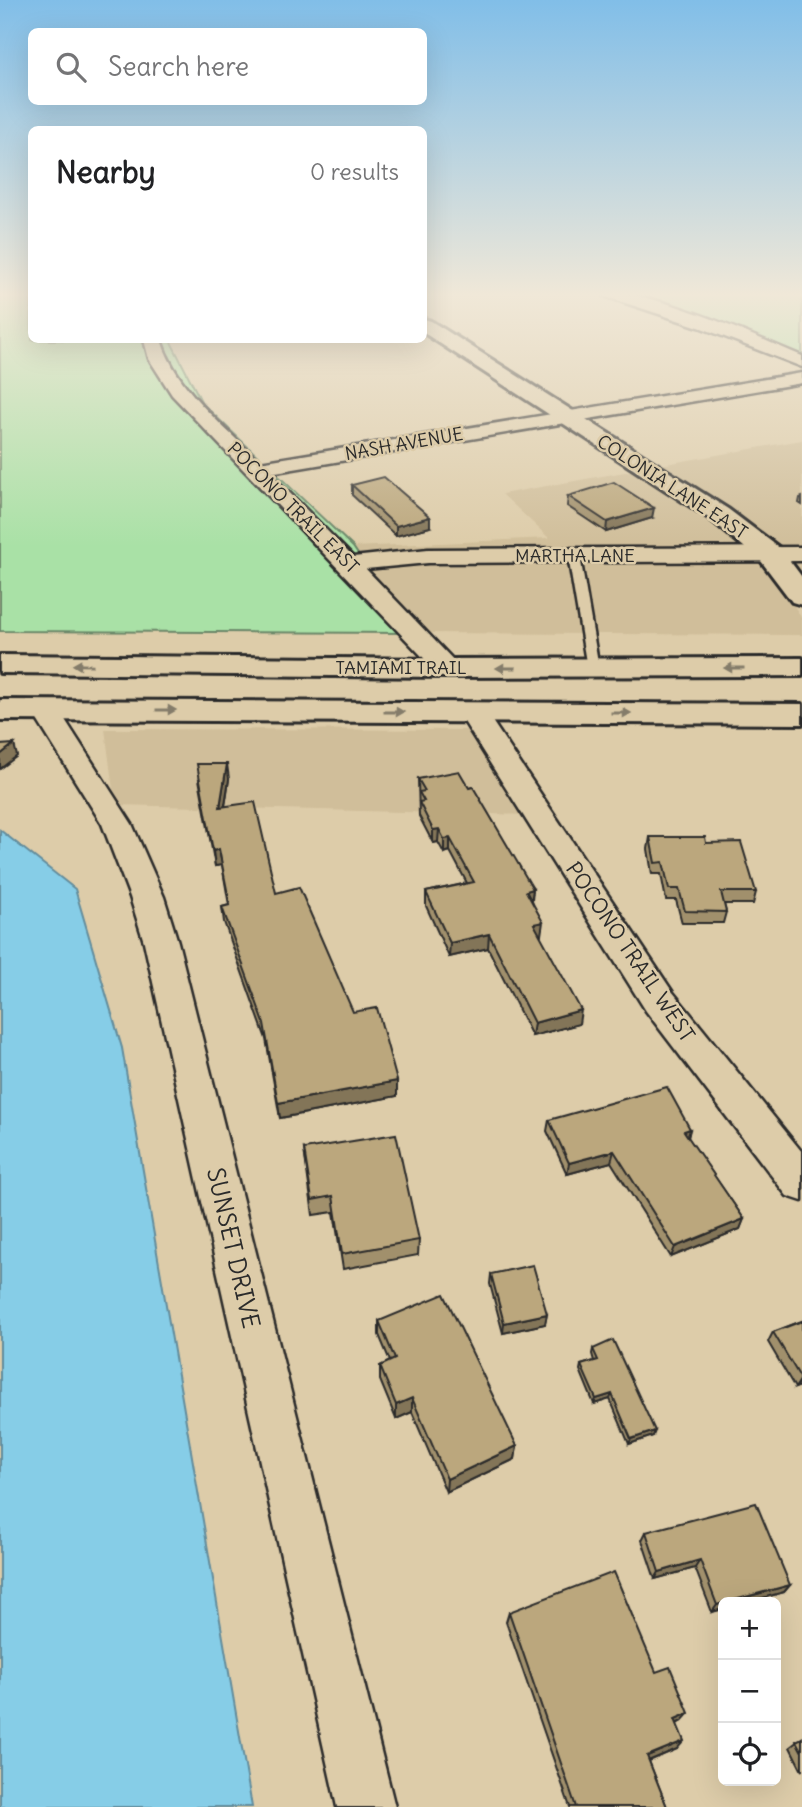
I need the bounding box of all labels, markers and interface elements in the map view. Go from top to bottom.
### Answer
search box [28,28,427,105]
icon: search [52,48,90,86]
text: Search here [108,50,249,83]
text: Nearby [56,153,156,191]
text: 0 results [310,157,399,186]
street label: NASH AVENUE [343,422,465,465]
street label: COLONIA LANE EAST [593,429,752,544]
street label: POCONO TRAIL EAST [223,437,364,578]
street label: MARTHA LANE [515,544,635,567]
street label: TAMIAMI TRAIL [335,656,467,679]
one-way arrow [72,659,94,671]
one-way arrow [495,662,517,674]
one-way arrow [723,662,745,674]
one-way arrow [155,704,177,716]
one-way arrow [383,706,405,718]
one-way arrow [610,707,632,719]
street label: POCONO TRAIL WEST [560,856,701,1047]
street label: SUNSET DRIVE [201,1165,267,1331]
map controls [718,1597,781,1786]
button: + [718,1597,781,1660]
button: − [718,1660,781,1723]
button: locate [718,1723,781,1786]

